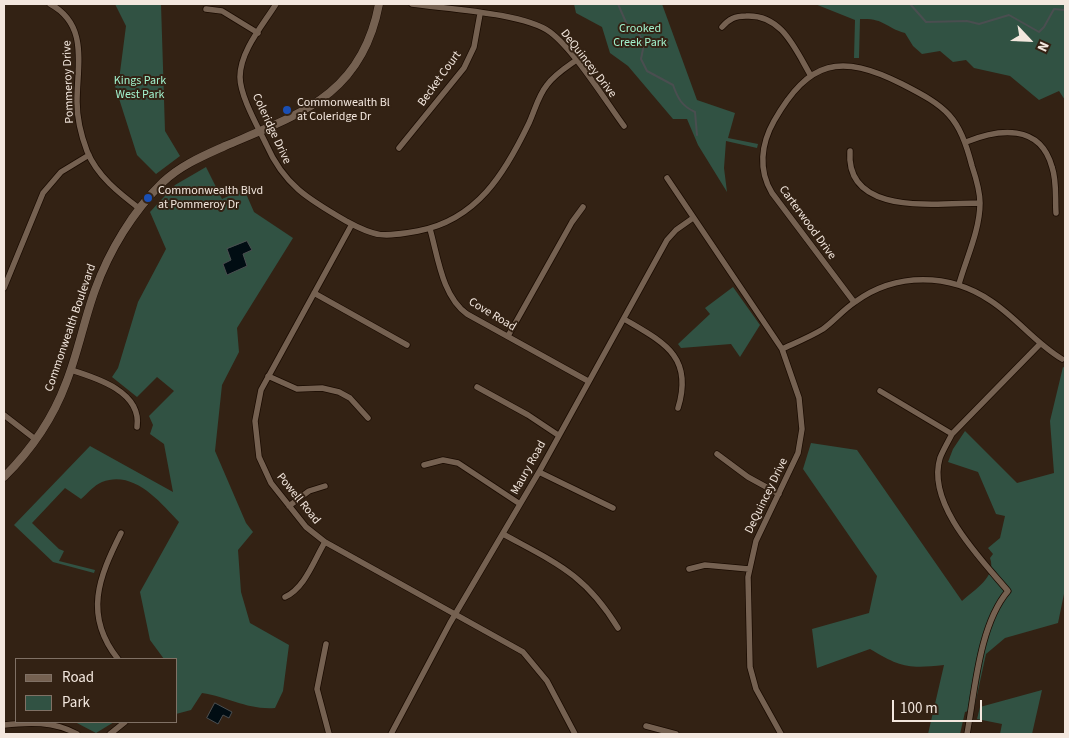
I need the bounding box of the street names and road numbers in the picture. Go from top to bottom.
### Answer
street label: DeQuincey Drive [557,27,619,101]
street label: Pommeroy Drive [60,40,78,124]
street label: Becket Court [415,49,465,109]
street label: Coleridge Drive [248,91,294,167]
street label: Carterwood Drive [775,183,839,263]
street label: Commonwealth Boulevard [42,262,100,394]
street label: Cove Road [466,295,518,335]
street label: Maury Road [508,438,550,498]
street label: DeQuincey Drive [742,456,792,536]
street label: Powell Road [273,470,323,528]

